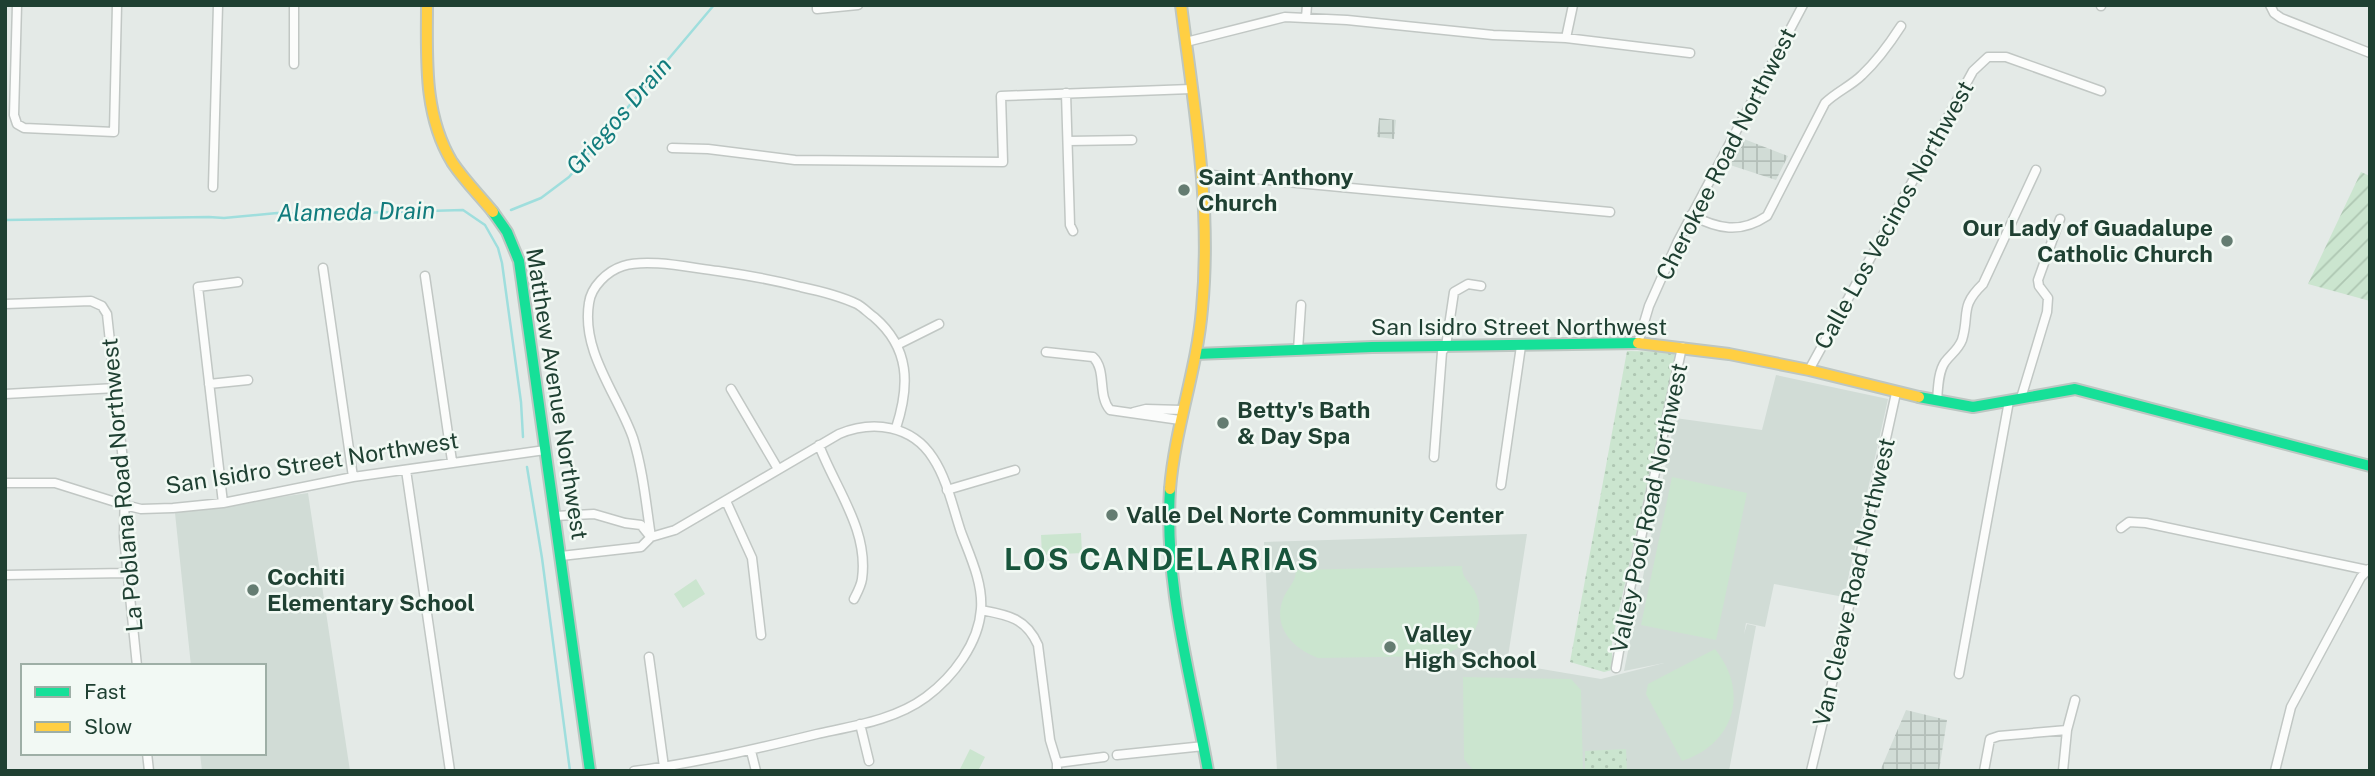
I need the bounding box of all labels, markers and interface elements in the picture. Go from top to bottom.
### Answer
street label: Cherokee Road Northwest [1650,23,1801,284]
water label: Griegos Drain [560,51,677,180]
street label: Calle Los Vecinos Northwest [1808,76,1979,354]
place label: Saint Anthony Church [1198,163,1354,216]
marker: Saint Anthony Church [1176,182,1192,198]
water label: Alameda Drain [277,196,435,226]
place label: Our Lady of Guadalupe Catholic Church [1962,214,2213,267]
marker: Our Lady of Guadalupe Catholic Church [2219,233,2235,249]
street label: Matthew Avenue Northwest [521,246,594,542]
street label: San Isidro Street Northwest [1371,313,1667,340]
street label: La Poblana Road Northwest [95,337,148,633]
street label: Valley Pool Road Northwest [1605,361,1692,655]
place label: Betty's Bath & Day Spa [1237,396,1370,449]
marker: Betty's Bath & Day Spa [1215,415,1231,431]
street label: San Isidro Street Northwest [163,426,460,499]
street label: Van Cleave Road Northwest [1807,435,1900,729]
place label: Valle Del Norte Community Center [1126,501,1504,528]
marker: Valle Del Norte Community Center [1104,507,1120,523]
district label: LOS CANDELARIAS [1004,541,1320,577]
place label: Cochiti Elementary School [267,563,475,616]
marker: Cochiti Elementary School [245,582,261,598]
place label: Valley High School [1404,620,1537,673]
marker: Valley High School [1382,639,1398,655]
legend [21,664,266,755]
text: Fast [84,679,126,704]
text: Slow [84,714,132,739]

